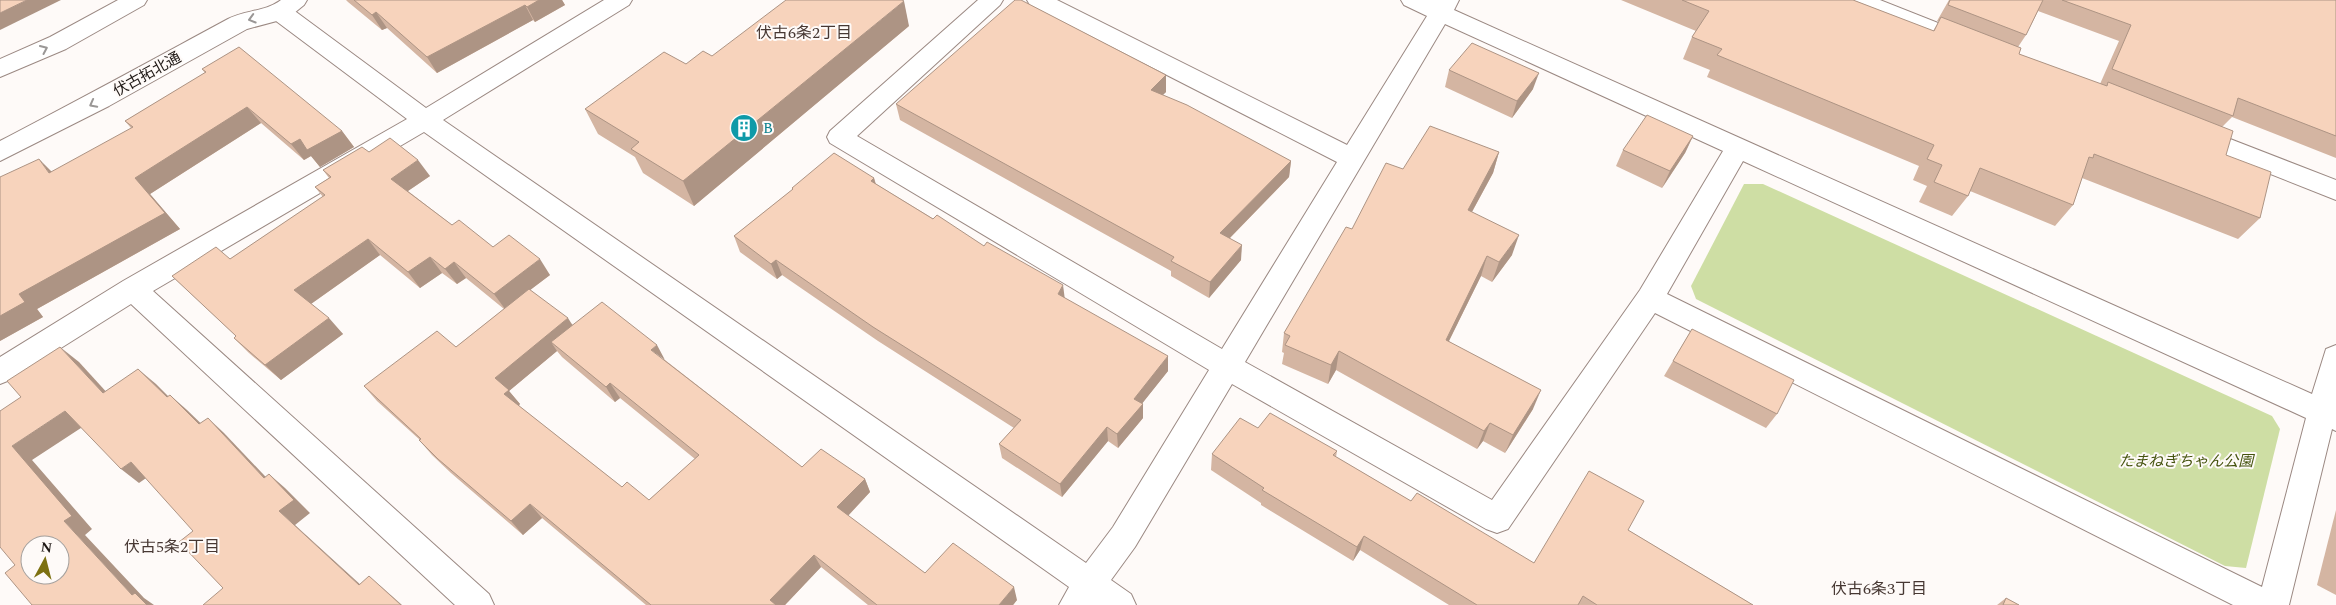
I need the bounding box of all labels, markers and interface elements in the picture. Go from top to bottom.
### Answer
one-way arrow [248,14,257,24]
district label: 伏古6条2丁目 [756,21,852,45]
one-way arrow [39,45,48,55]
street label: 伏古拓北通 [109,46,186,103]
one-way arrow [90,98,99,108]
building icon: B [729,113,759,143]
place label: B [763,117,773,140]
park label: たまねぎちゃん公園 [2119,450,2255,473]
north arrow [20,535,70,585]
district label: 伏古5条2丁目 [124,535,220,559]
text: N [40,536,53,559]
district label: 伏古6条3丁目 [1831,577,1927,601]

